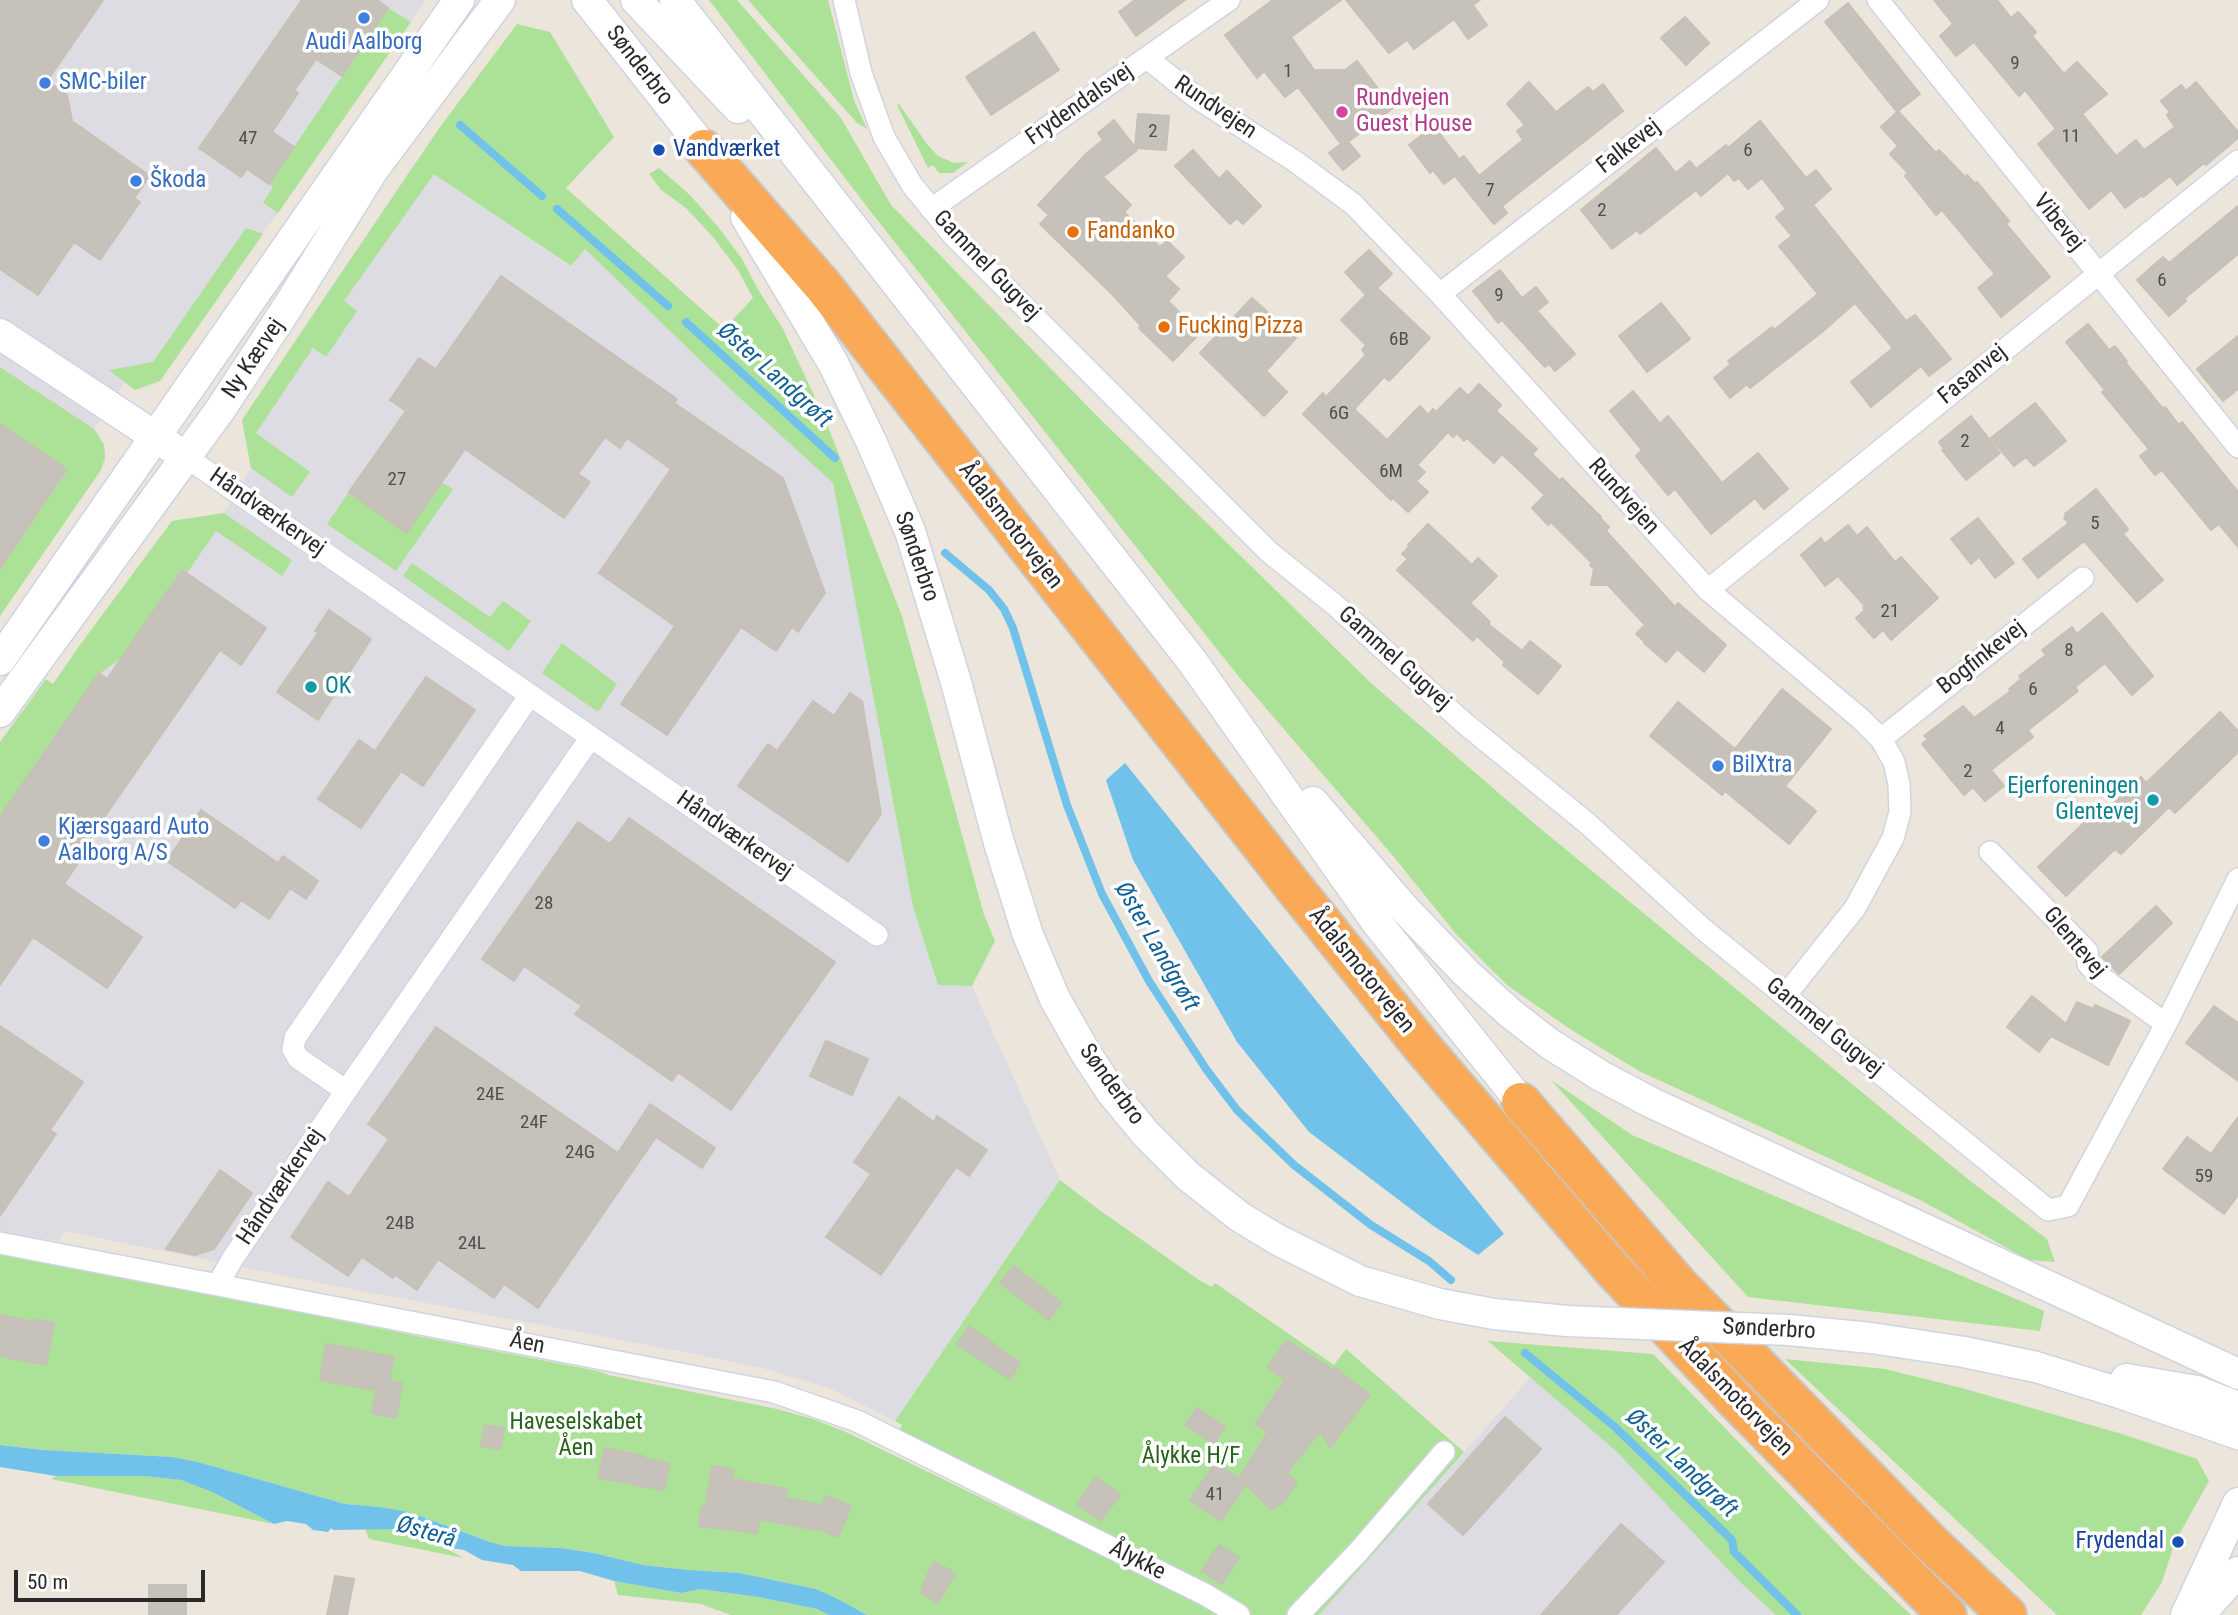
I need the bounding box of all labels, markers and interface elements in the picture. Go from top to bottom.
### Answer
marker: Audi Aalborg [356,10,372,26]
street label: Sønderbro [599,21,679,111]
place label: Audi Aalborg [306,29,422,57]
house number: 9 [2010,53,2020,75]
street label: Frydendalsvej [1021,58,1139,152]
house number: 1 [1283,61,1293,83]
place label: SMC-biler [59,69,147,97]
street label: Rundvejen [1169,70,1261,146]
marker: SMC-biler [37,75,53,91]
place label: Rundvejen Guest House [1356,85,1472,139]
marker: Rundvejen Guest House [1334,104,1350,120]
street label: Falkevej [1592,114,1666,180]
house number: 2 [1148,121,1158,143]
house number: 11 [2062,126,2080,148]
house number: 47 [239,128,257,150]
place label: Vandværket [673,136,780,164]
house number: 6 [1743,140,1753,162]
marker: Vandværket [651,142,667,158]
place label: Škoda [150,167,206,195]
marker: Škoda [128,173,144,189]
house number: 7 [1485,180,1495,202]
street label: Vibevej [2027,189,2089,257]
house number: 2 [1597,200,1607,222]
street label: Gammel Gugvej [927,205,1045,327]
place label: Fandanko [1087,218,1175,246]
marker: Fandanko [1065,224,1081,240]
house number: 6 [2157,270,2167,292]
house number: 9 [1494,285,1504,307]
street label: Ny Kærvej [217,313,291,405]
place label: Fucking Pizza [1178,313,1303,341]
water label: Øster Landgrøft [711,317,837,435]
marker: Fucking Pizza [1156,319,1172,335]
house number: 6B [1389,329,1409,351]
street label: Fasanvej [1933,339,2013,411]
house number: 6G [1329,403,1349,425]
house number: 2 [1960,431,1970,453]
street label: Rundvejen [1581,453,1665,541]
street label: Ådalsmotorvejen [952,457,1068,595]
house number: 6M [1379,461,1403,483]
street label: Håndværkervej [204,463,330,563]
house number: 27 [388,469,406,491]
street label: Sønderbro [888,508,944,606]
house number: 5 [2090,513,2100,535]
street label: Gammel Gugvej [1332,601,1456,717]
house number: 21 [1881,601,1899,623]
street label: Bogfinkevej [1932,615,2032,701]
house number: 8 [2064,640,2074,662]
place label: OK [325,673,351,701]
marker: OK [303,679,319,695]
house number: 6 [2028,679,2038,701]
house number: 4 [1995,718,2005,740]
place label: BilXtra [1732,752,1792,780]
marker: BilXtra [1710,758,1726,774]
house number: 2 [1963,761,1973,783]
place label: Ejerforeningen Glentevej [2007,773,2139,827]
street label: Håndværkervej [671,786,797,886]
marker: Ejerforeningen Glentevej [2145,792,2161,808]
place label: Kjærsgaard Auto Aalborg A/S [58,814,209,868]
marker: Kjærsgaard Auto Aalborg A/S [36,833,52,849]
water label: Øster Landgrøft [1107,877,1205,1017]
house number: 28 [535,893,553,915]
street label: Glentevej [2036,902,2112,984]
street label: Ådalsmotorvejen [1302,903,1420,1039]
street label: Gammel Gugvej [1760,973,1888,1083]
street label: Sønderbro [1072,1039,1150,1131]
house number: 24E [476,1084,504,1106]
house number: 24F [520,1112,548,1134]
street label: Håndværkervej [232,1123,330,1251]
house number: 24G [565,1142,595,1164]
house number: 59 [2195,1166,2213,1188]
house number: 24B [385,1213,415,1235]
house number: 24L [458,1233,486,1255]
street label: Sønderbro [1722,1314,1816,1346]
street label: Åen [507,1327,547,1361]
street label: Ådalsmotorvejen [1672,1333,1798,1463]
water label: Øster Landgrøft [1619,1403,1743,1525]
park label: Haveselskabet Åen [510,1409,642,1463]
park label: Ålykke H/F [1142,1443,1240,1471]
house number: 41 [1206,1484,1224,1506]
water label: Østerå [393,1511,459,1555]
place label: Frydendal [2076,1528,2164,1556]
marker: Frydendal [2170,1534,2186,1550]
street label: Ålykke [1104,1535,1170,1587]
scale bar [18,1556,208,1600]
text: 50 m [27,1570,68,1594]

